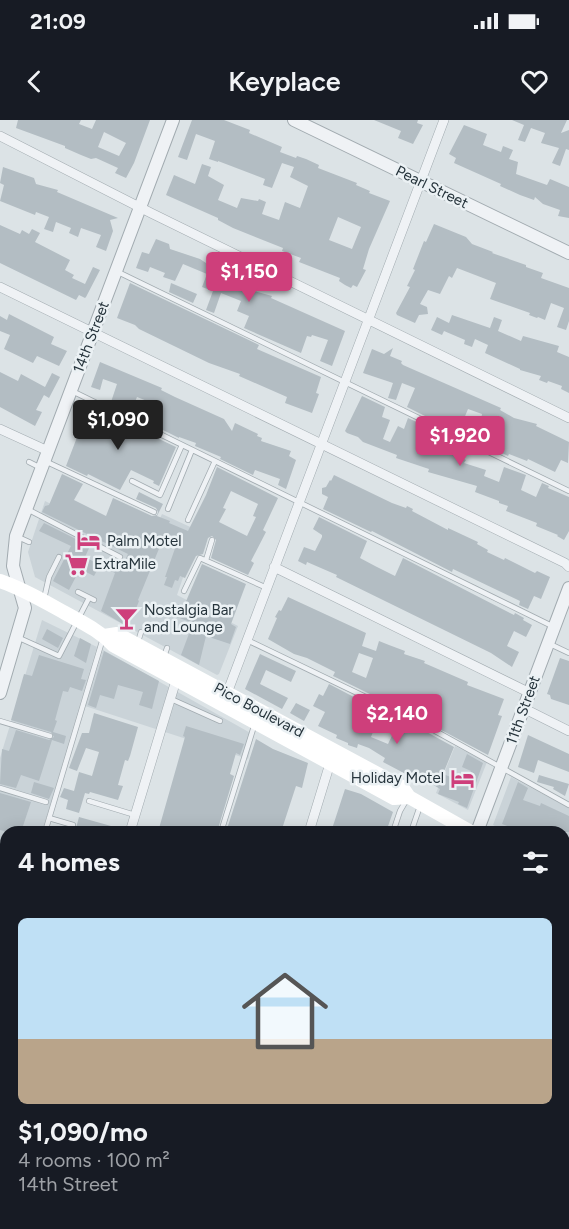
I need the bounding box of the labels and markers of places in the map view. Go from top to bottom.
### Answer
pin: $1,150 [200,252,298,303]
pin: $1,090 [69,400,167,451]
pin: $1,920 [411,416,509,467]
hotel icon: Palm Motel [76,528,102,554]
place label: Palm Motel [107,532,181,550]
supermarket icon: ExtraMile [63,551,89,577]
place label: ExtraMile [94,555,156,573]
place label: Nostalgia Bar and Lounge [144,601,233,636]
bar icon: Nostalgia Bar and Lounge [113,606,139,632]
pin: $2,140 [348,694,446,745]
hotel icon: Holiday Motel [449,765,475,791]
place label: Holiday Motel [351,769,444,787]

